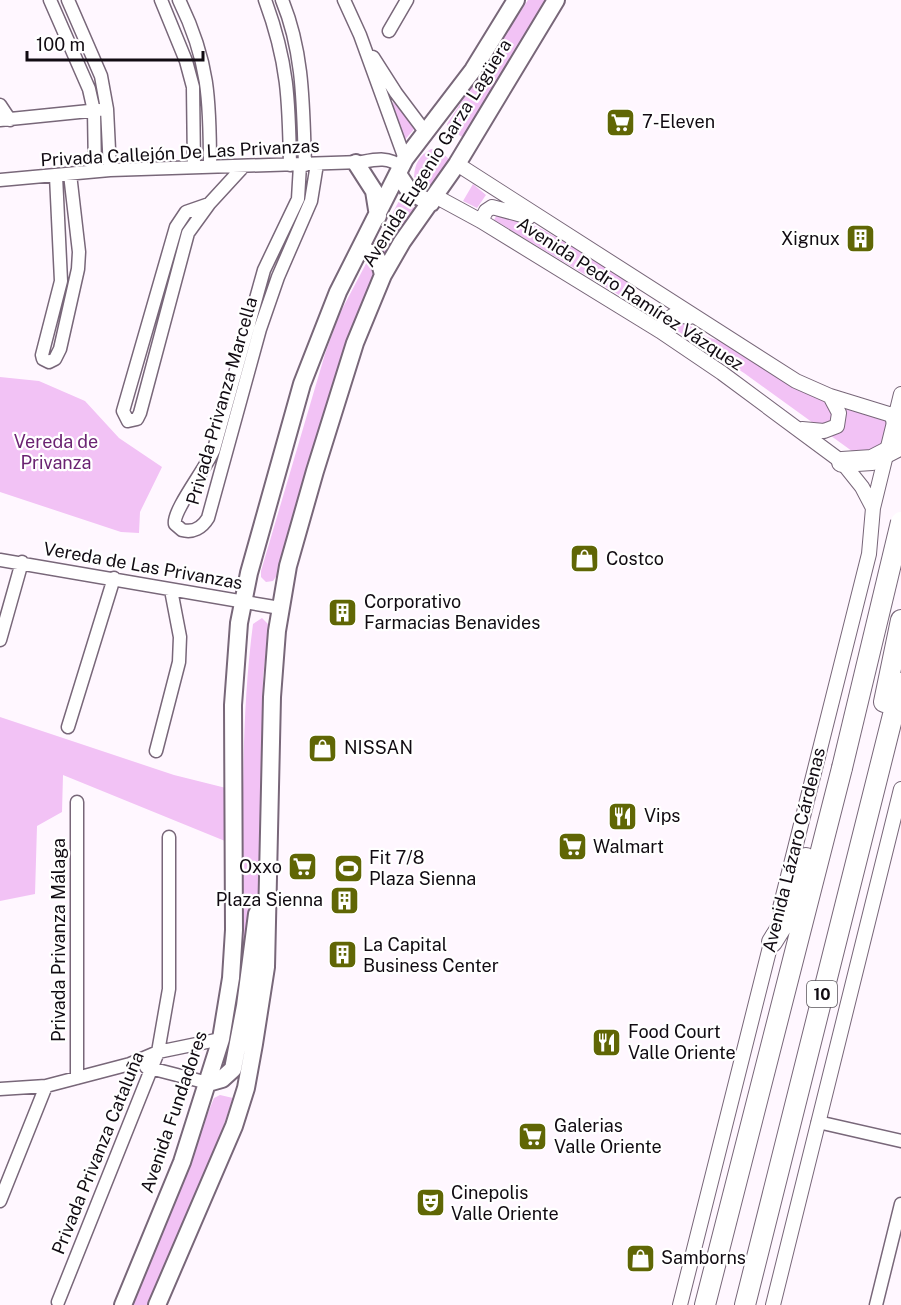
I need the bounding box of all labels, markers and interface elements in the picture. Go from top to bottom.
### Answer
scale bar [27,24,202,62]
text: 100 m [36,34,85,55]
street label: Avenida Eugenio Garza Lagüera [358,35,515,270]
supermarket icon: 7-Eleven [605,106,637,138]
place label: 7-Eleven [642,111,715,132]
street label: Privada Callejón De Las Privanzas [40,135,320,170]
street label: Avenida Pedro Ramírez Vázquez [513,212,747,375]
building icon: Xignux [845,223,877,255]
place label: Xignux [781,228,840,249]
street label: Privada Privanza Marcella [182,295,261,507]
park label: Vereda de Privanza [14,431,98,473]
street label: Vereda de Las Privanzas [42,538,244,593]
shop icon: Costco [569,543,601,575]
place label: Costco [606,548,664,569]
place label: Corporativo Farmacias Benavides [364,591,540,633]
building icon: Corporativo Farmacias Benavides [327,596,359,628]
shop icon: NISSAN [307,732,339,764]
place label: NISSAN [344,737,413,758]
street label: Avenida Lázaro Cárdenas [758,745,829,954]
restaurant icon: Vips [607,800,639,832]
place label: Vips [644,805,680,826]
supermarket icon: Walmart [556,831,588,863]
place label: Walmart [593,836,664,857]
street label: Privada Privanza Málaga [48,838,69,1042]
place label: Fit 7/8 Plaza Sienna [369,847,476,889]
supermarket icon: Oxxo [287,851,319,883]
sports icon: Fit 7/8 Plaza Sienna [332,852,364,884]
place label: Oxxo [239,856,282,877]
building icon: Plaza Sienna [328,884,360,916]
place label: Plaza Sienna [216,889,323,910]
place label: La Capital Business Center [363,934,499,976]
building icon: La Capital Business Center [326,939,358,971]
road number: 10 [807,981,837,1007]
place label: Food Court Valle Oriente [628,1021,736,1063]
restaurant icon: Food Court Valle Oriente [591,1026,623,1058]
street label: Avenida Fundadores [136,1028,211,1196]
street label: Privada Privanza Cataluña [47,1048,148,1257]
place label: Galerias Valle Oriente [554,1115,662,1157]
supermarket icon: Galerias Valle Oriente [517,1120,549,1152]
place label: Cinepolis Valle Oriente [451,1182,559,1224]
theatre icon: Cinepolis Valle Oriente [414,1187,446,1219]
shop icon: Samborns [624,1242,656,1274]
place label: Samborns [661,1247,746,1268]

